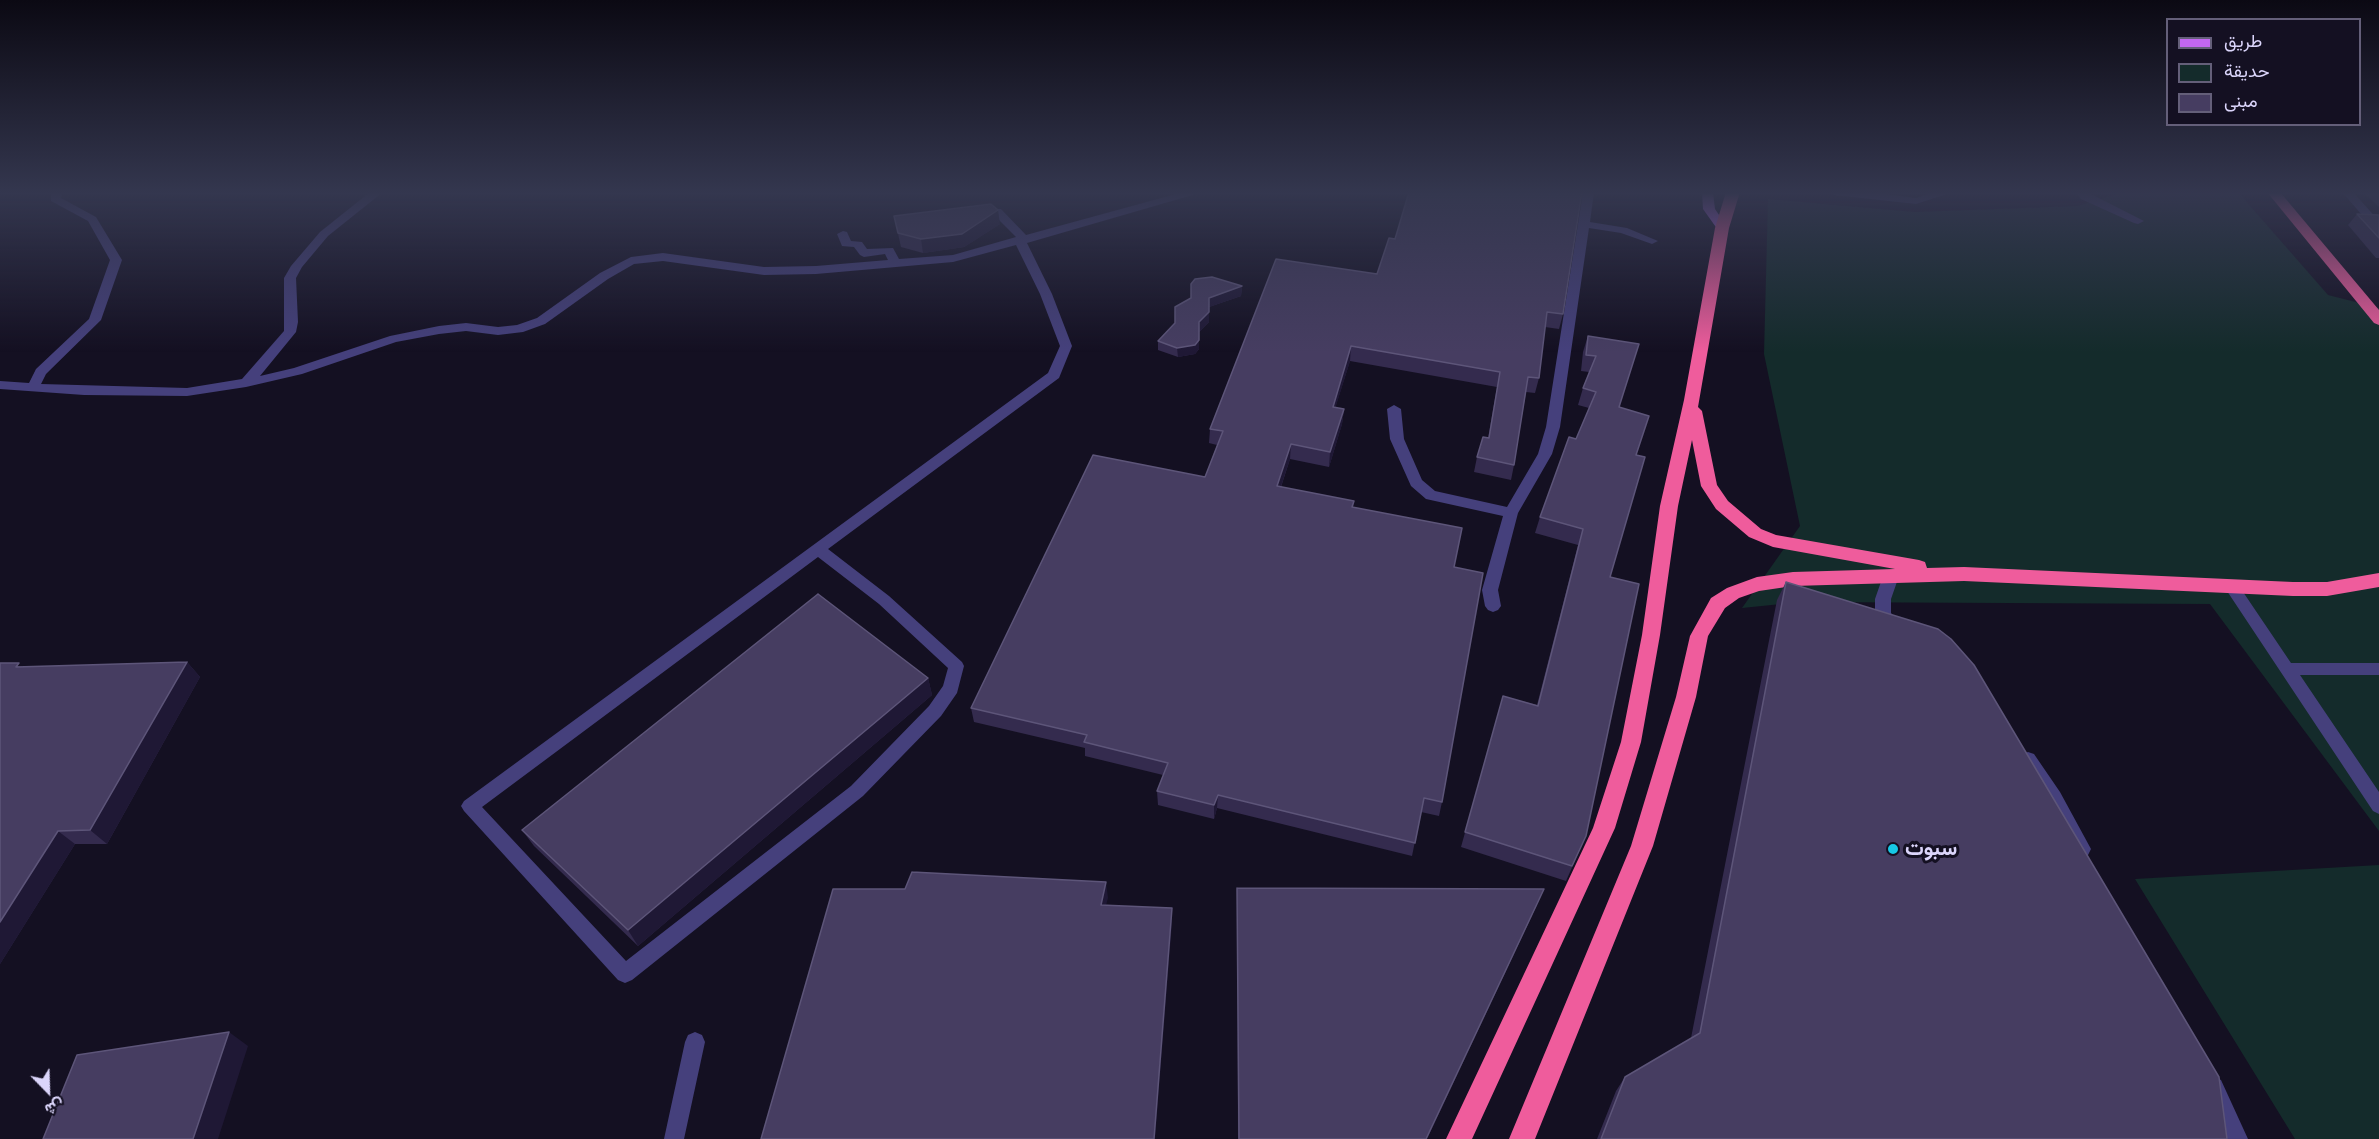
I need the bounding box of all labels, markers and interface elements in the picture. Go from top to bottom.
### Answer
legend [2166,18,2361,126]
text: طريق [2224,30,2262,51]
text: حديقة [2224,60,2270,81]
text: مبنى [2224,90,2258,111]
place label: سبوت [1905,836,1957,862]
marker: سبوت [1886,842,1900,856]
north arrow [18,1061,78,1121]
text: ش [42,1095,68,1121]

